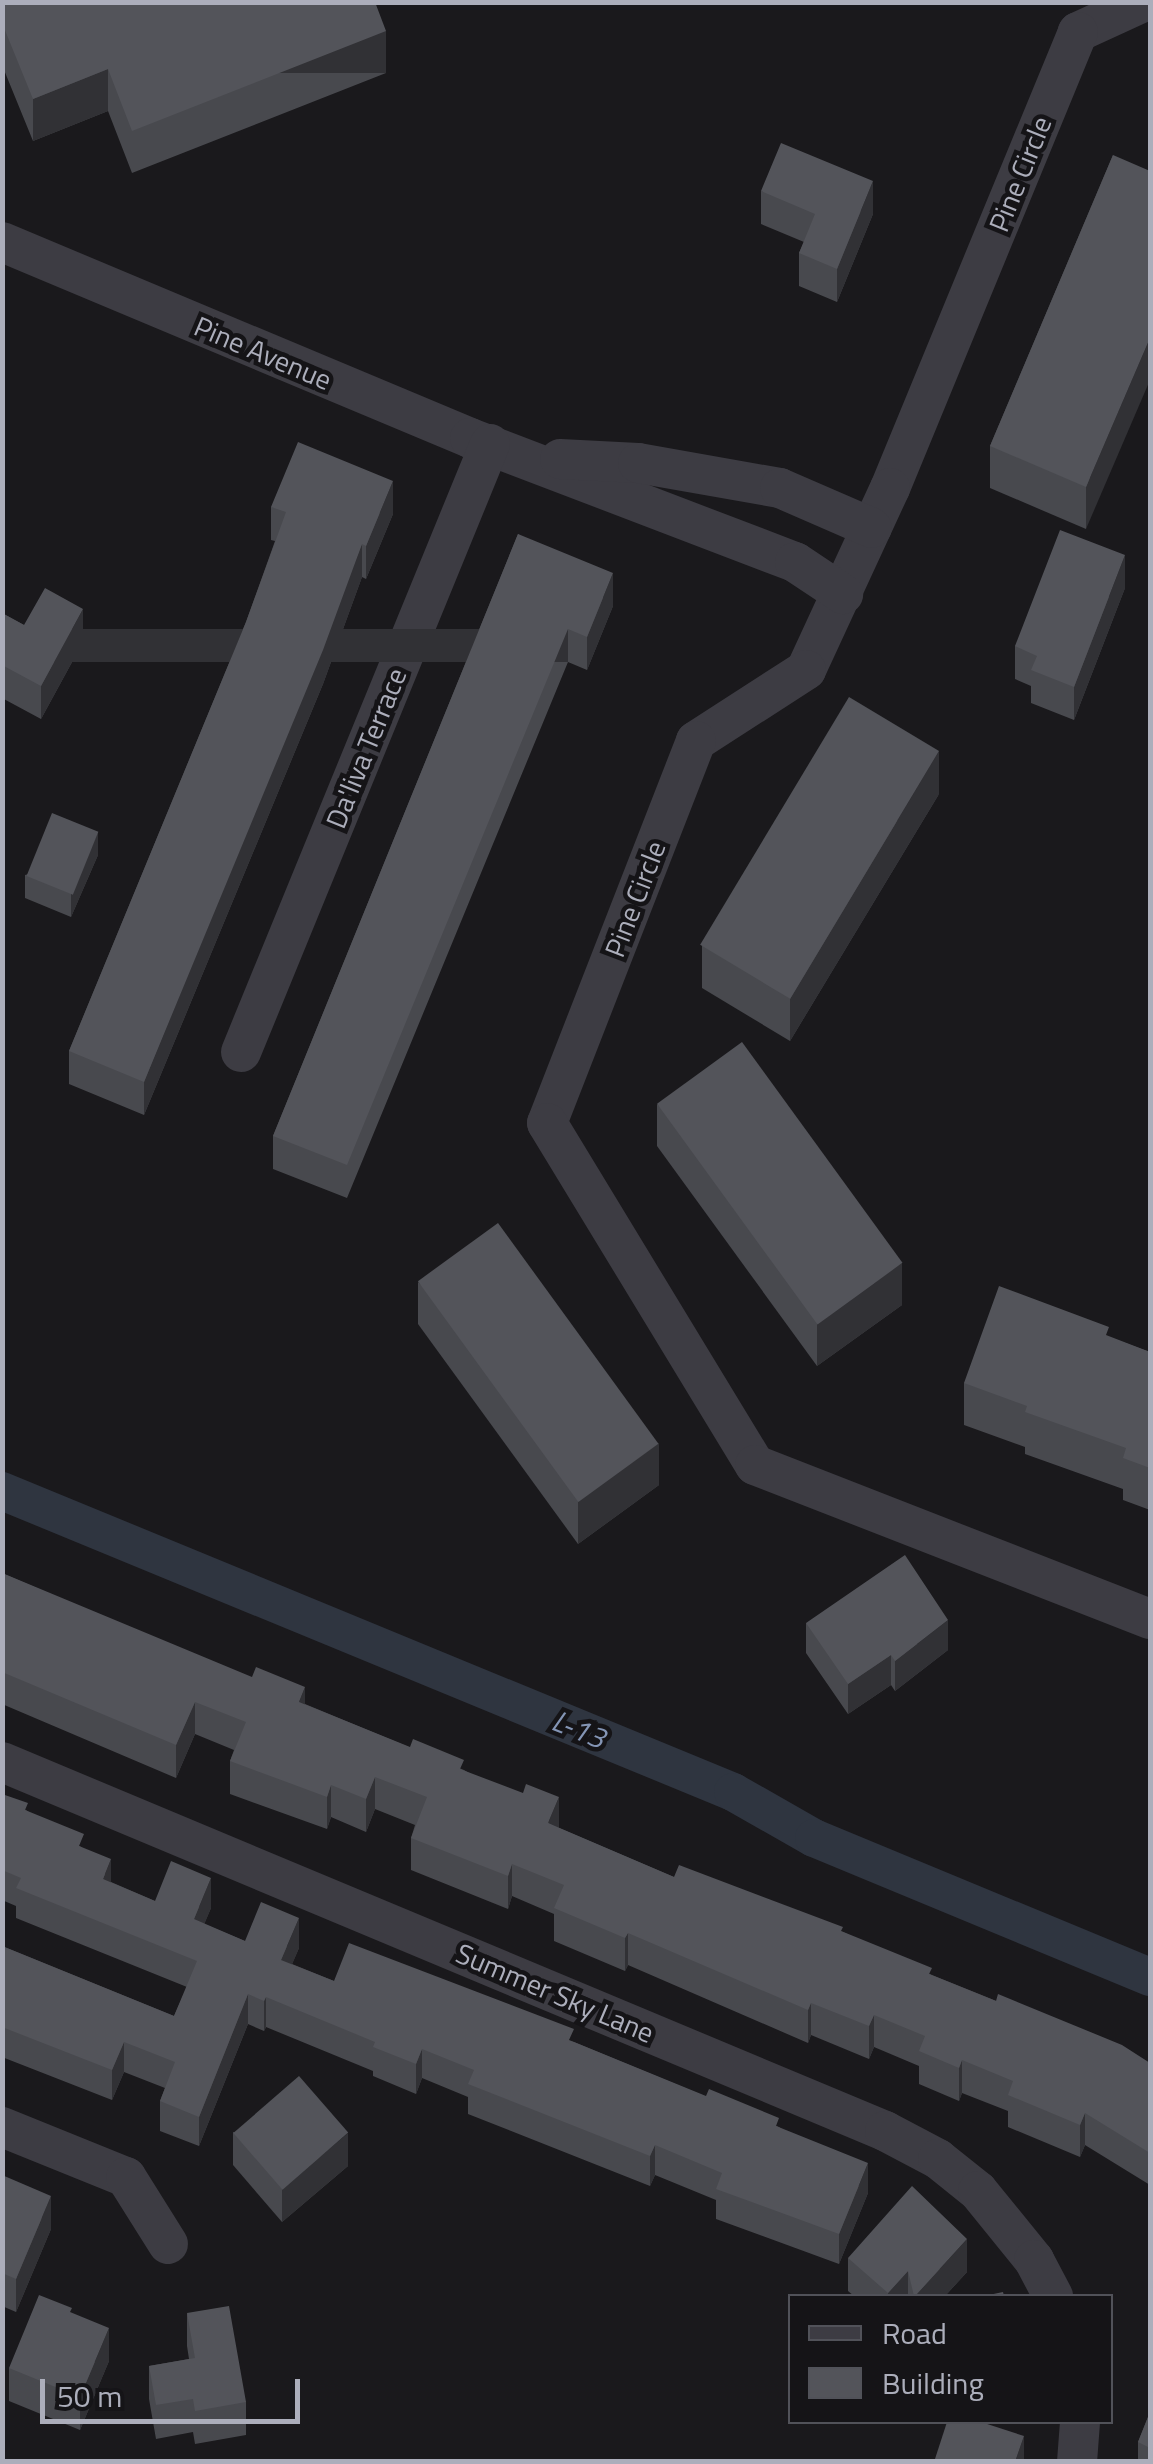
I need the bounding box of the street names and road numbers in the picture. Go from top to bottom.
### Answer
street label: Pine Circle [982,111,1058,237]
street label: Pine Avenue [189,309,337,397]
street label: Da'liva Terrace [319,663,413,833]
street label: Pine Circle [598,836,672,962]
street label: Summer Sky Lane [451,1936,659,2050]

